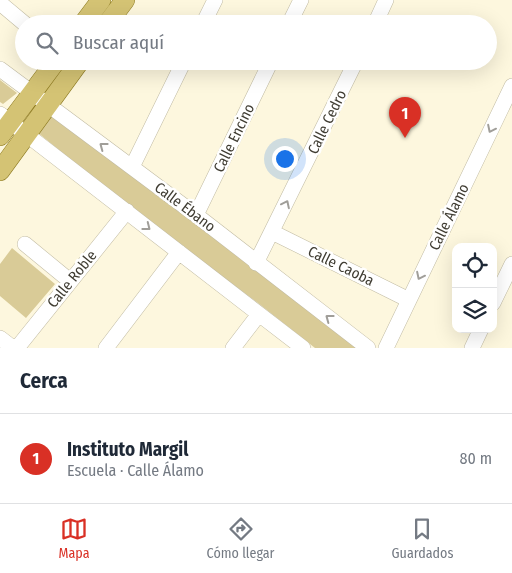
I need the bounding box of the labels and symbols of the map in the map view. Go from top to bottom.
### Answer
street label: Calle Cedro [304,87,350,157]
pin: 1 [389,97,421,138]
street label: Calle Encino [210,101,258,175]
one-way arrow [487,124,497,133]
one-way arrow [100,143,109,151]
your location [272,146,298,172]
street label: Calle Ébano [151,178,219,236]
street label: Calle Álamo [425,181,473,253]
one-way arrow [280,200,291,209]
one-way arrow [141,221,150,230]
street label: Calle Caoba [305,242,377,290]
street label: Calle Roble [43,247,101,311]
one-way arrow [416,271,427,280]
one-way arrow [326,316,335,324]

